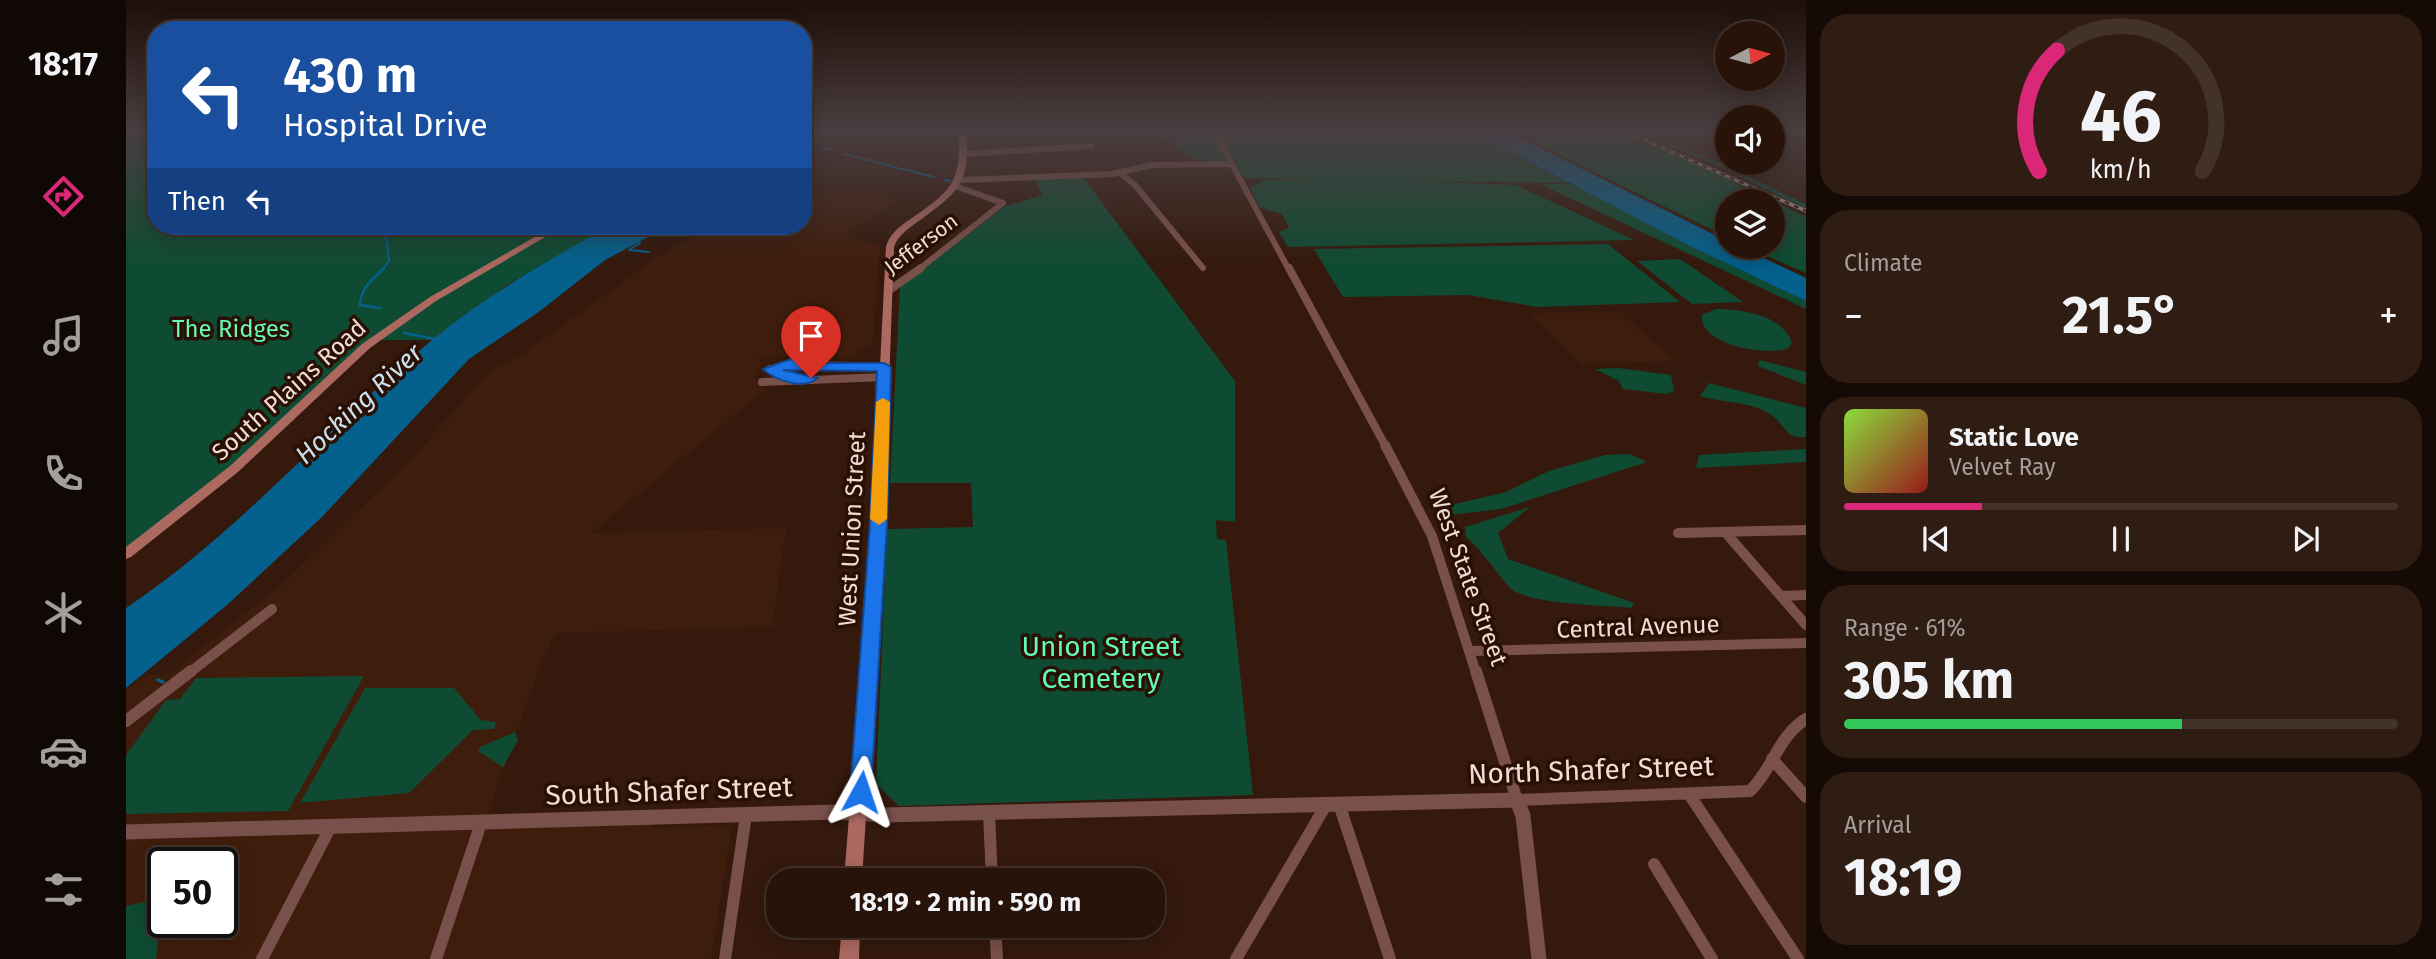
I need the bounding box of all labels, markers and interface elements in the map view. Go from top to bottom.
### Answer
north arrow [1715,21,1785,91]
map controls [1715,21,1785,259]
text: 18:17 [28,45,98,83]
text: 430 m [283,46,417,105]
icon: left [168,49,259,140]
text: 46 [2080,73,2162,160]
button: sound [1715,105,1785,175]
text: Hospital Drive [283,106,488,144]
text: km/h [2090,155,2152,185]
icon: directions [39,172,88,221]
icon: left [240,182,278,220]
text: Then [168,186,226,217]
button: layers [1715,189,1785,259]
street label: Jefferson [879,208,963,280]
text: Climate [1844,249,1923,277]
text: 21.5° [2062,284,2180,347]
text: − [1844,293,1863,339]
text: + [2379,293,2398,339]
pin [781,306,841,378]
icon: music [39,311,88,360]
street label: South Plains Road [206,313,372,467]
park label: The Ridges [172,315,290,343]
icon: arrive [792,317,830,355]
water label: Hocking River [289,337,430,471]
text: Static Love [1949,422,2079,453]
street label: West Union Street [833,430,871,627]
icon: phone [39,449,88,498]
text: Velvet Ray [1949,453,2056,481]
street label: West State Street [1423,485,1513,670]
icon: previous [1917,520,1955,558]
icon: pause [2102,520,2140,558]
icon: next [2287,520,2325,558]
icon: climate [39,588,88,637]
street label: Central Avenue [1556,610,1720,644]
text: Range · 61% [1844,614,1966,642]
park label: Union Street Cemetery [1022,630,1181,695]
text: 305 km [1844,649,2014,712]
icon: car [39,727,88,776]
street label: North Shafer Street [1468,749,1715,791]
position arrow [824,755,898,829]
street label: South Shafer Street [545,770,794,812]
text: Arrival [1844,811,1911,839]
text: 18:19 [1844,846,1962,909]
speed limit sign: 50 [147,847,238,938]
icon: filters [39,865,88,914]
text: 18:19 · 2 min · 590 m [850,887,1081,918]

